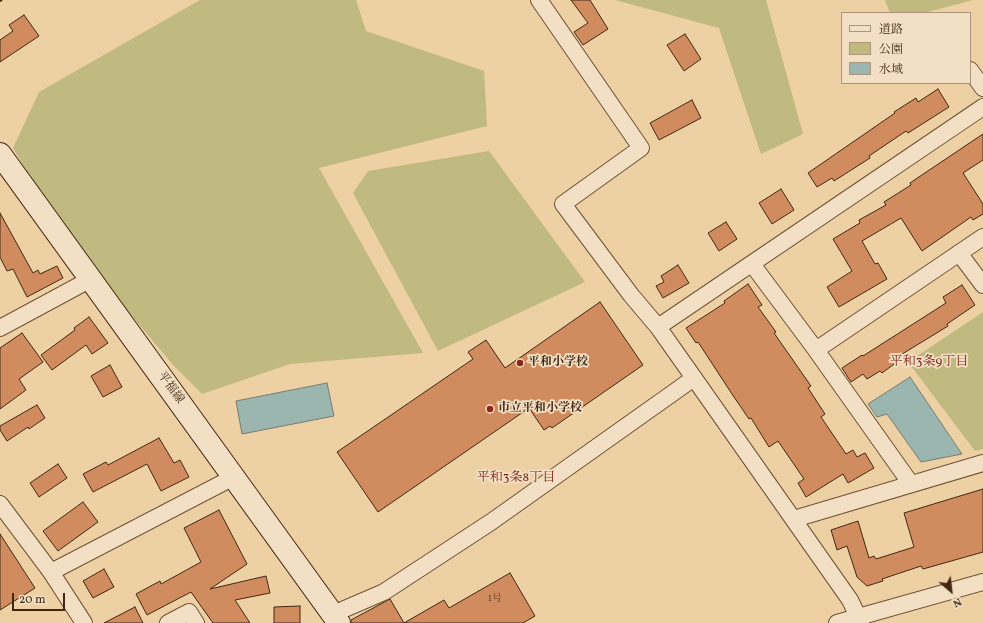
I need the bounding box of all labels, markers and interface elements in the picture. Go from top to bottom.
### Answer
legend [841,12,971,84]
text: 道路 [879,22,903,38]
text: 公園 [879,42,903,58]
text: 水域 [879,62,903,78]
district label: 平和3条9丁目 [890,355,968,371]
place label: 平和小学校 [528,356,588,370]
marker: 平和小学校 [515,358,525,368]
street label: 平福線 [154,369,186,407]
place label: 市立平和小学校 [498,402,582,416]
marker: 市立平和小学校 [485,404,495,414]
district label: 平和3条8丁目 [477,471,555,487]
north arrow [931,571,971,611]
scale bar [14,585,67,611]
text: 20 m [19,592,46,608]
house number: 1号 [488,593,502,605]
text: N [950,594,964,611]

